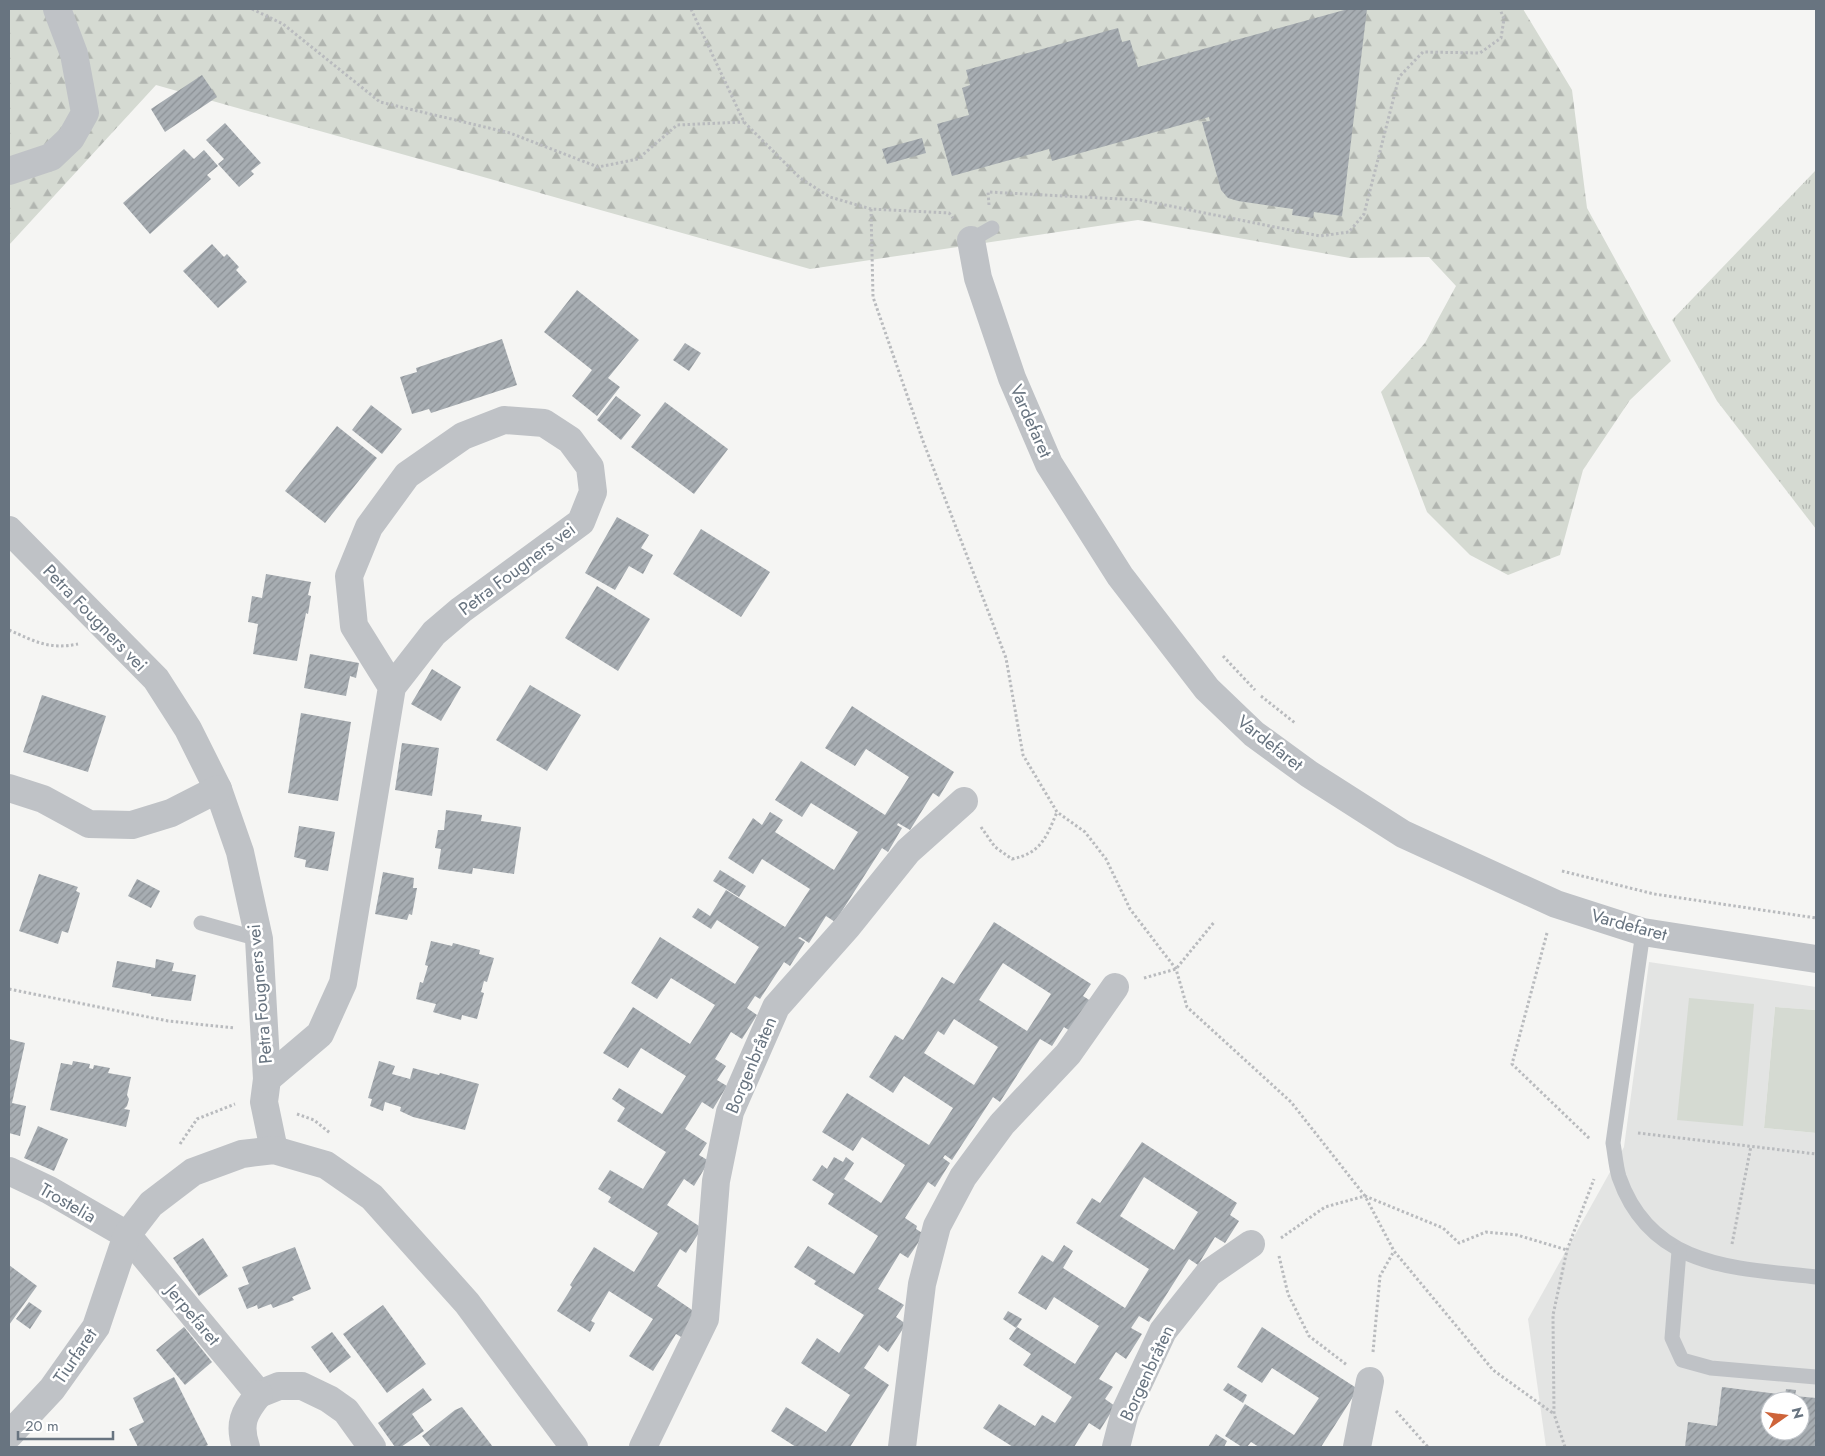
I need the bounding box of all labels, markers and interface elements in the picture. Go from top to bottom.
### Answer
street label: Vardefaret [1003,380,1059,462]
street label: Petra Fougners vei [453,516,581,622]
street label: Petra Fougners vei [37,559,153,677]
street label: Vardefaret [1231,709,1309,778]
street label: Vardefaret [1588,902,1671,948]
street label: Petra Fougners vei [241,923,279,1065]
street label: Borgenbråten [719,1013,783,1117]
street label: Trostelia [35,1176,101,1230]
street label: Jerpefaret [158,1277,227,1352]
street label: Borgenbråten [1113,1321,1181,1425]
street label: Tiurfaret [47,1322,103,1389]
north arrow [1760,1391,1810,1441]
text: N [1787,1405,1809,1421]
scale bar [18,1408,112,1440]
text: 20 m [25,1415,59,1437]

